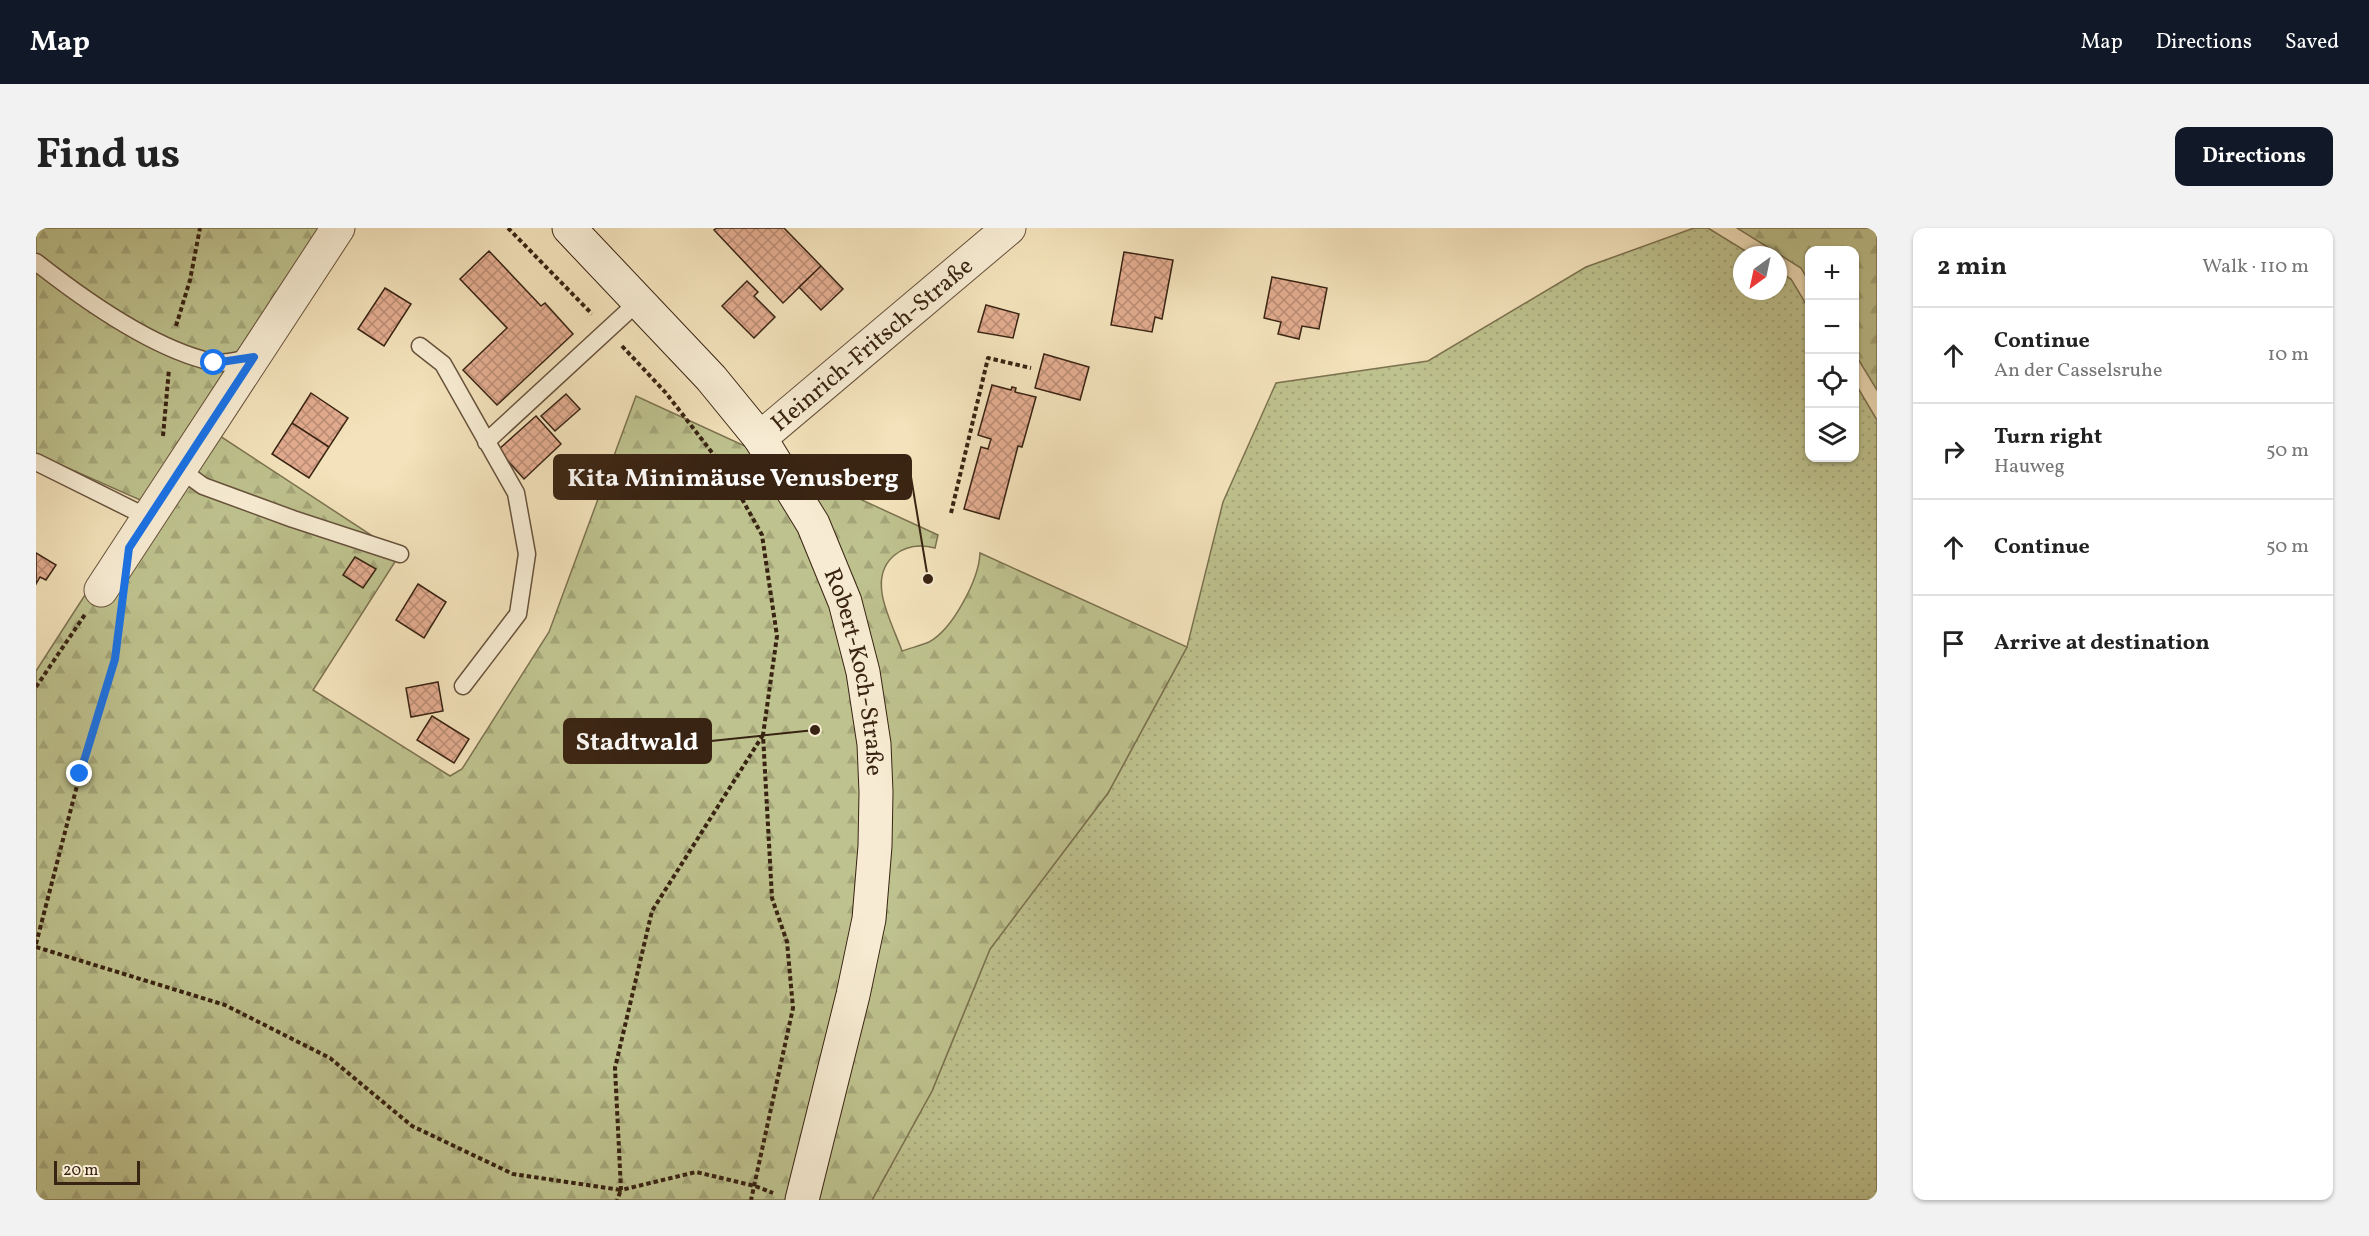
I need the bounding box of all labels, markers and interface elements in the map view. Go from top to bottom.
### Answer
text: Map [30,23,90,62]
text: Map [2081,28,2123,57]
text: Directions [2156,28,2252,57]
text: Saved [2285,28,2339,57]
text: Find us [36,127,180,186]
button: Directions [2175,127,2333,186]
north arrow [1733,246,1787,300]
map controls [1805,246,1859,462]
button: + [1805,246,1859,300]
text: 2 min [1937,249,2007,285]
street label: Heinrich-Fritsch-Straße [765,250,981,441]
text: Walk · 110 m [2202,253,2309,281]
button: − [1805,300,1859,354]
text: Continue [1994,326,2090,357]
icon: ahead [1937,339,1970,372]
text: 10 m [2268,341,2309,369]
route start [200,349,226,375]
button: locate [1805,354,1859,408]
text: An der Casselsruhe [1994,357,2162,385]
button: layers [1805,408,1859,462]
text: Turn right [1994,422,2102,453]
icon: right [1937,435,1970,468]
text: 50 m [2266,437,2309,465]
text: Hauweg [1994,453,2065,481]
callout: Kita Minimäuse Venusberg [554,455,911,499]
text: Kita Minimäuse Venusberg [567,461,899,497]
icon: ahead [1937,531,1970,564]
text: Continue [1994,532,2090,563]
text: 50 m [2266,533,2309,561]
street label: Robert-Koch-Straße [814,563,890,777]
icon: arrive [1937,627,1970,660]
text: Arrive at destination [1994,628,2210,659]
callout: Stadtwald [564,719,711,763]
text: Stadtwald [575,725,699,761]
route end [66,760,92,786]
scale bar [54,1158,140,1186]
text: 20 m [63,1160,98,1182]

